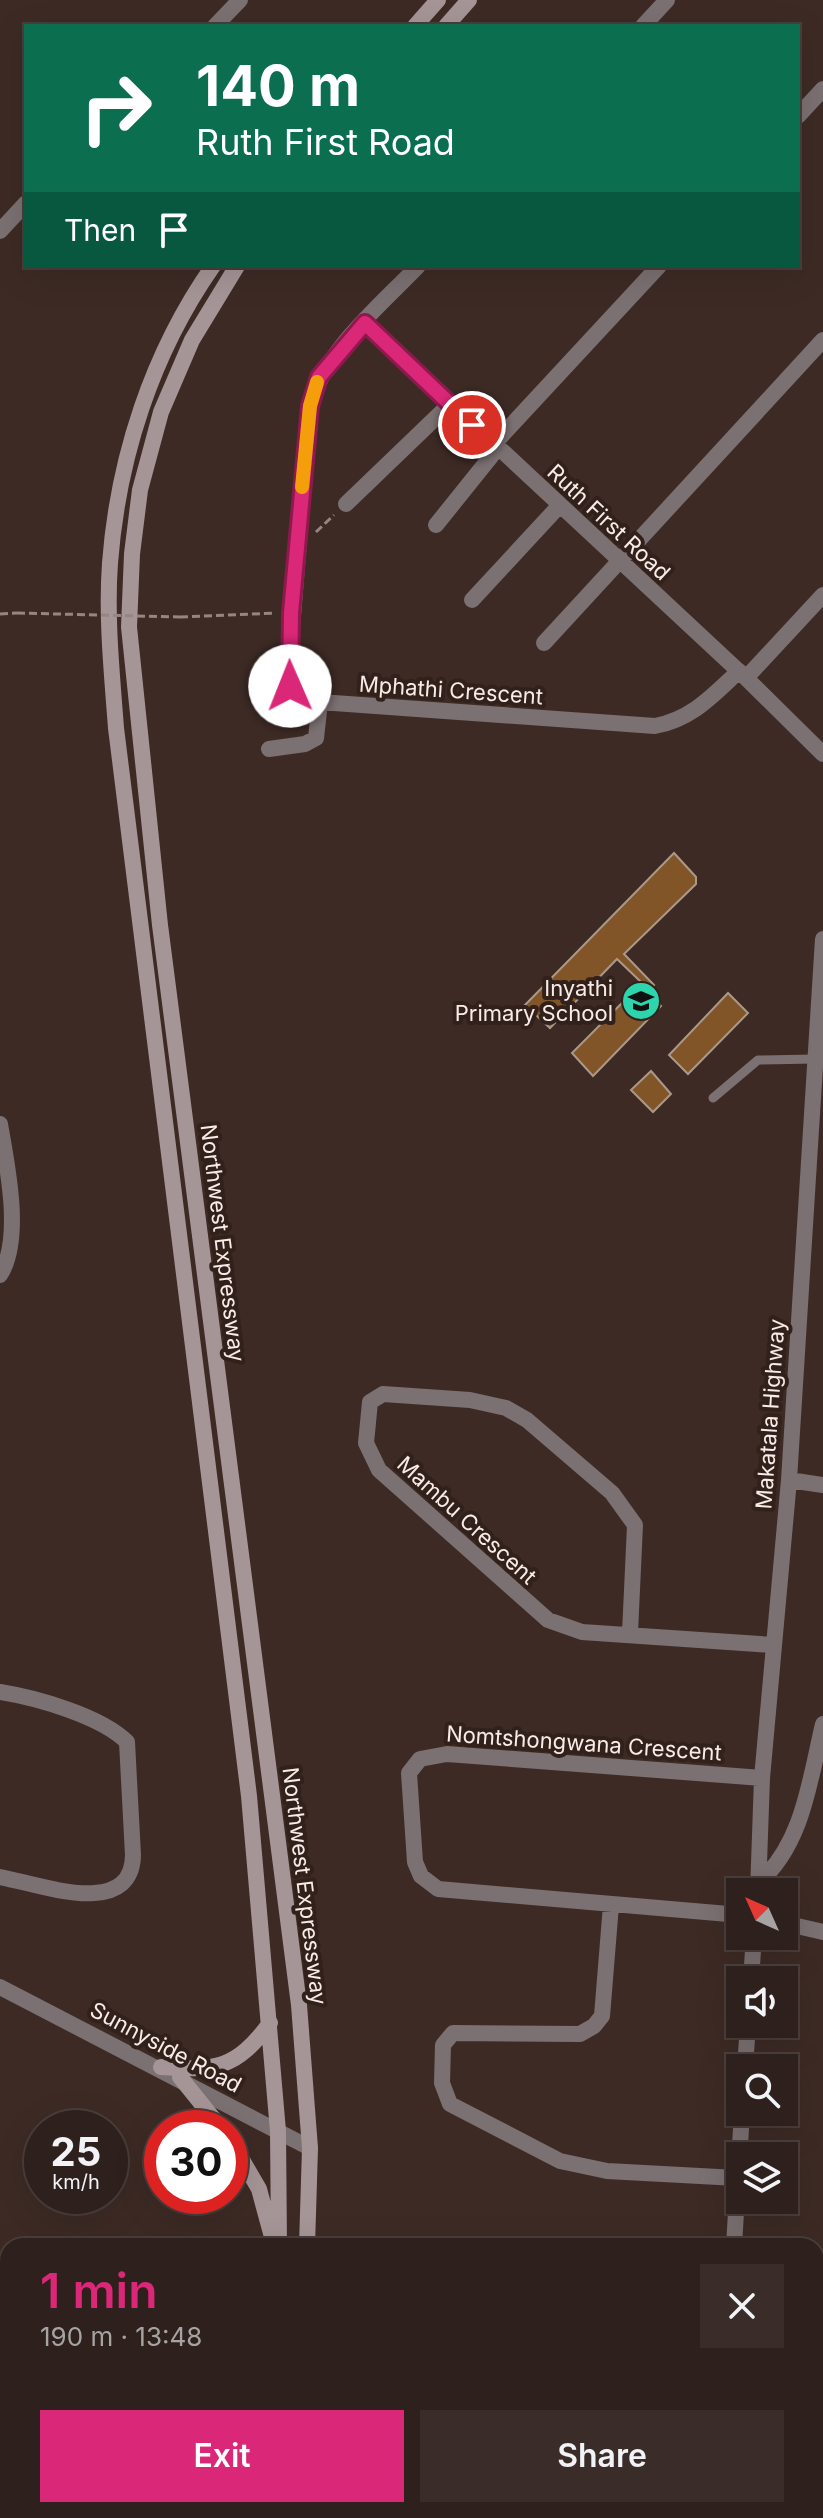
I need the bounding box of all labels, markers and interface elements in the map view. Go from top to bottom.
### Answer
text: 140 m [196,52,360,120]
icon: right [64,56,168,160]
text: Ruth First Road [196,120,455,164]
icon: arrive [152,208,196,252]
text: Then [64,212,136,248]
pin [438,391,506,459]
icon: arrive [450,403,494,447]
street label: Ruth First Road [542,459,676,585]
position arrow [248,644,332,728]
street label: Mphathi Crescent [358,671,544,709]
place label: Inyathi Primary School [455,975,613,1026]
school or university icon: Inyathi Primary School [620,980,662,1022]
street label: Northwest Expressway [196,1123,250,1363]
street label: Makatala Highway [750,1318,790,1510]
street label: Mambu Crescent [392,1451,542,1589]
street label: Nomtshongwana Crescent [445,1720,723,1766]
street label: Northwest Expressway [278,1766,332,2006]
north arrow [726,1878,798,1950]
map controls [726,1878,798,2214]
button: sound [726,1966,798,2038]
street label: Sunnyside Road [86,1996,246,2098]
button: search [726,2054,798,2126]
speed limit sign: 30 [144,2110,248,2214]
text: 25 [51,2127,101,2176]
button: layers [726,2142,798,2214]
text: km/h [52,2170,100,2194]
text: 1 min [40,2261,158,2320]
button: close [700,2264,784,2348]
text: 190 m · 13:48 [40,2321,202,2352]
button: Exit [40,2410,404,2502]
button: Share [420,2410,784,2502]

